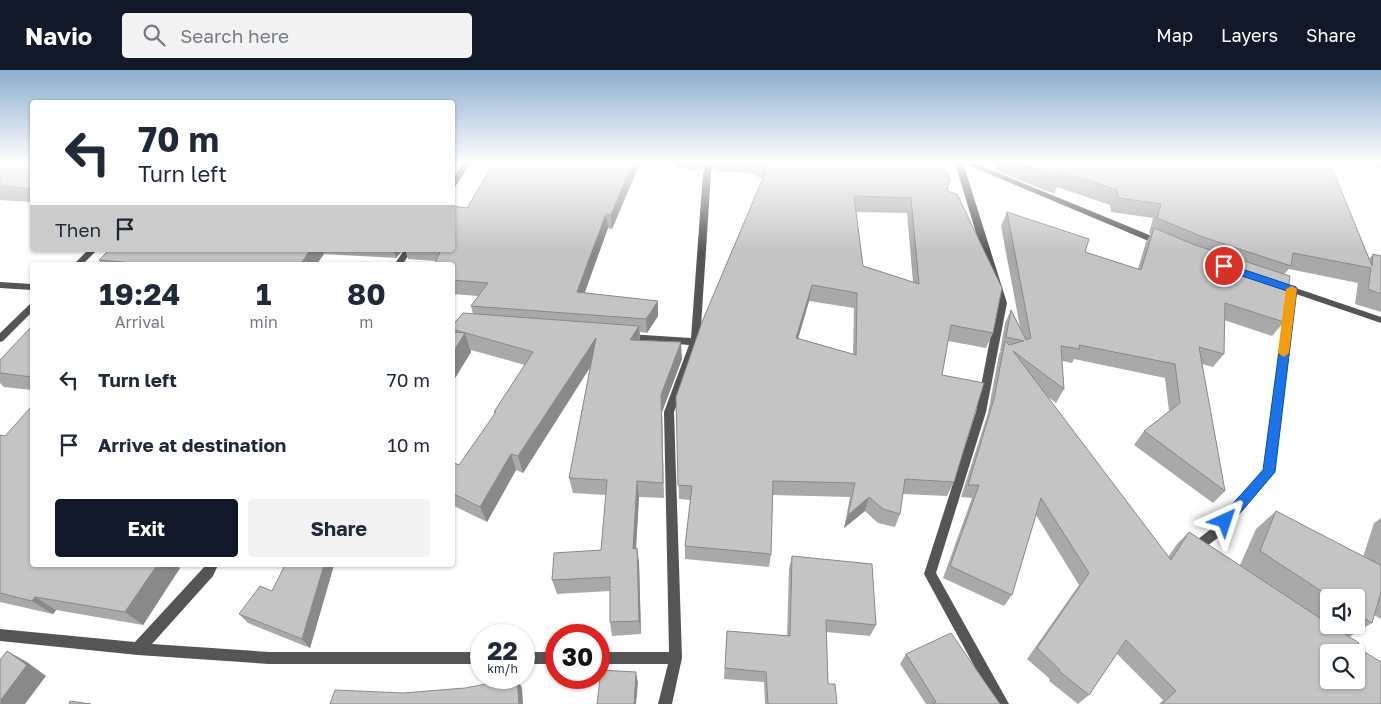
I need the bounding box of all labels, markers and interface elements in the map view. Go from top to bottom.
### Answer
search box [122,13,472,58]
text: Navio [25,21,92,50]
icon: search [140,21,168,49]
text: Search here [180,24,289,47]
text: Map [1156,24,1193,46]
text: Layers [1221,24,1278,46]
text: Share [1306,24,1356,46]
text: 70 m [138,118,219,160]
icon: left [55,120,120,185]
text: Turn left [138,160,227,187]
icon: arrive [111,215,139,243]
text: Then [55,218,101,241]
pin [1203,245,1245,287]
icon: arrive [1210,252,1238,280]
text: 19:24 [99,276,180,312]
text: 1 [256,276,271,312]
text: 80 [347,276,386,312]
text: Arrival [115,312,165,332]
text: min [250,312,278,332]
text: m [359,312,374,332]
icon: left [55,366,83,394]
text: Turn left [98,368,177,391]
text: 70 m [387,368,430,391]
icon: arrive [55,431,83,459]
text: Arrive at destination [98,433,286,456]
text: 10 m [387,433,430,456]
position arrow [1198,494,1250,546]
button: Exit [55,499,238,557]
button: Share [248,499,430,557]
map controls [1320,589,1365,689]
button: sound [1320,589,1365,634]
speed limit sign: 30 [545,624,610,689]
text: 22 [487,635,518,666]
button: search [1320,644,1365,689]
text: km/h [487,661,518,676]

